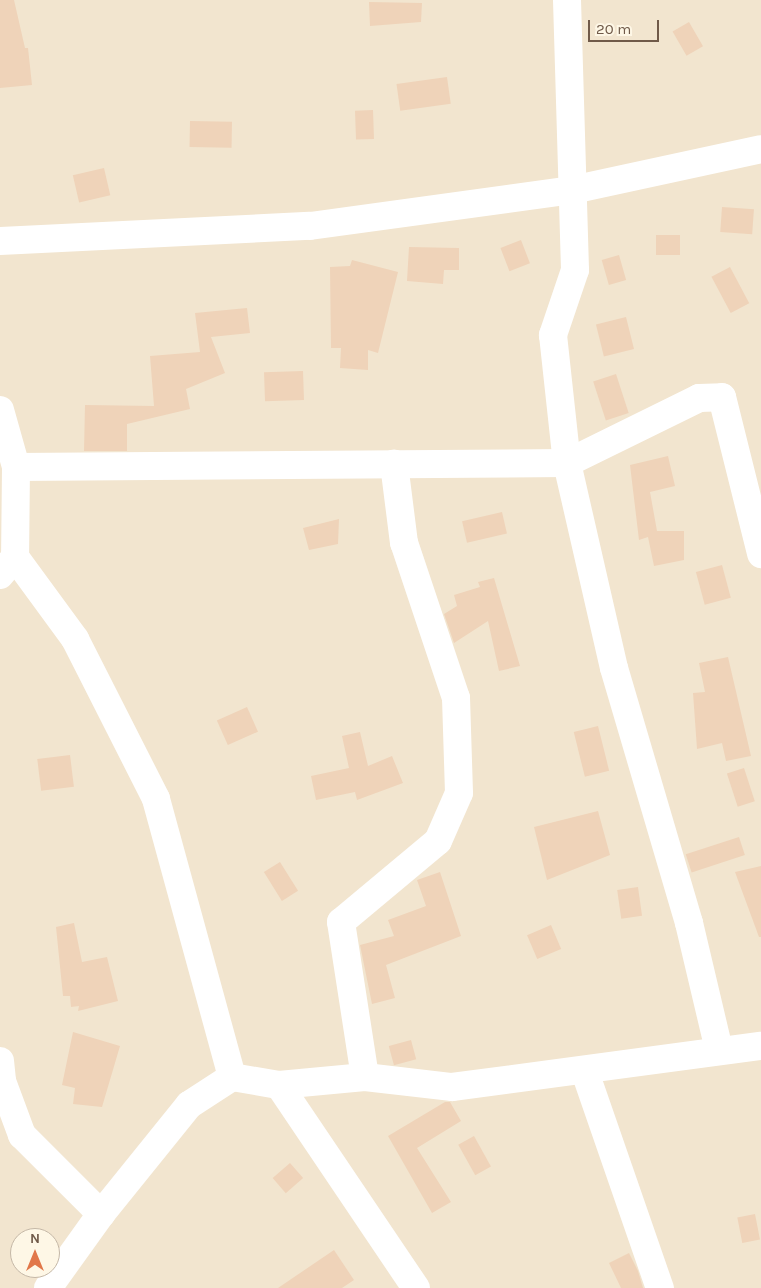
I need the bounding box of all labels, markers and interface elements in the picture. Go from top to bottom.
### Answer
scale bar [591,10,662,42]
text: 20 m [596,20,631,38]
north arrow [10,1228,60,1278]
text: N [30,1230,40,1247]

